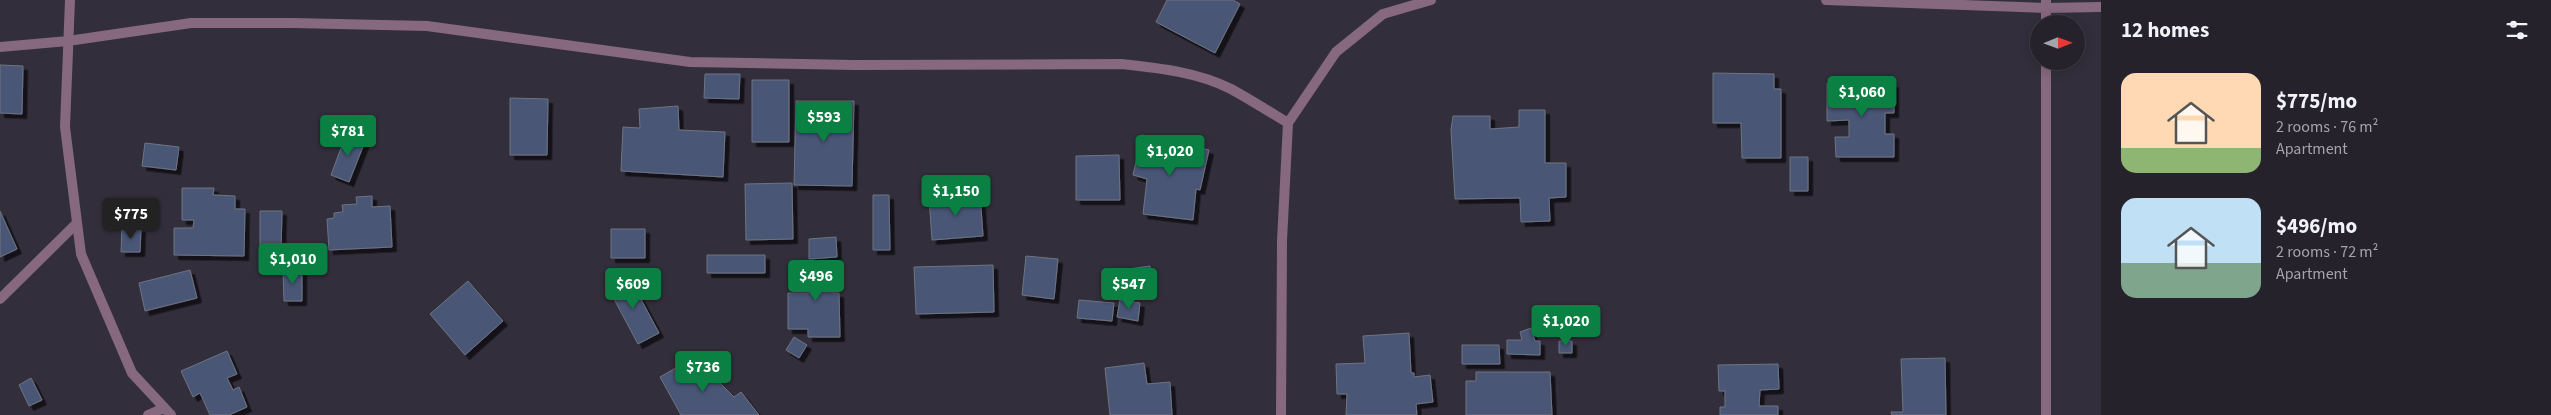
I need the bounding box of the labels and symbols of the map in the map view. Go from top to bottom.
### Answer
north arrow [2030,15,2085,70]
pin: $1,060 [1821,76,1903,118]
pin: $593 [794,100,854,143]
pin: $781 [318,114,378,157]
pin: $1,020 [1129,134,1211,177]
pin: $1,150 [915,174,997,217]
pin: $775 [101,198,161,240]
pin: $1,010 [252,242,334,285]
pin: $496 [786,260,846,302]
pin: $609 [603,268,663,310]
pin: $547 [1099,268,1159,310]
pin: $1,020 [1525,304,1607,347]
pin: $736 [673,350,733,393]

